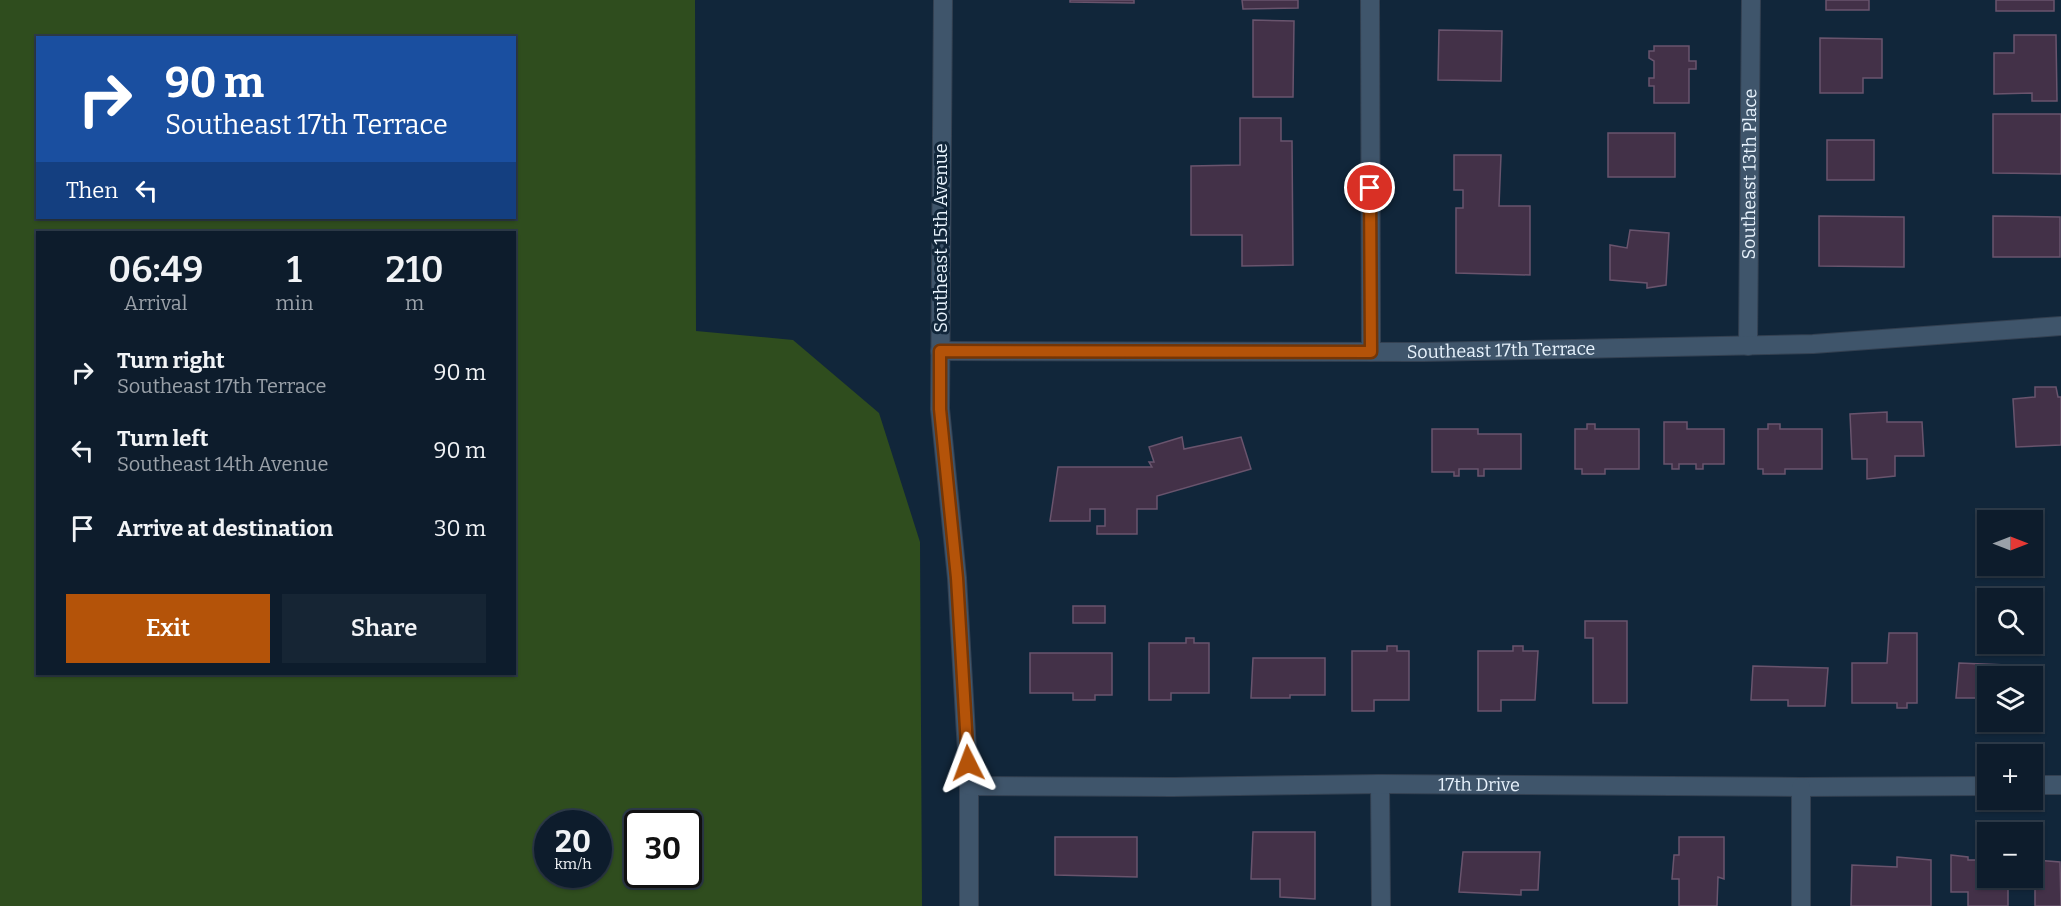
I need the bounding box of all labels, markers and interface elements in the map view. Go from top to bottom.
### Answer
text: 90 m [165,58,264,108]
icon: right [66,60,144,138]
street label: Southeast 13th Place [1738,89,1761,259]
text: Southeast 17th Terrace [165,109,448,141]
street label: Southeast 15th Avenue [930,143,952,333]
pin [1344,162,1395,213]
icon: arrive [1353,171,1386,204]
icon: left [130,174,163,207]
text: Then [66,177,118,204]
text: 06:49 [108,248,203,292]
text: 1 [287,248,302,292]
text: 210 [386,248,444,292]
text: Arrival [124,291,187,315]
text: min [276,291,313,315]
text: m [405,291,424,315]
street label: Southeast 17th Terrace [1407,337,1596,363]
text: Turn right [117,347,225,374]
icon: right [66,356,99,389]
text: 90 m [434,359,486,386]
text: Southeast 17th Terrace [117,374,326,398]
text: Turn left [117,425,209,452]
icon: left [66,434,99,467]
text: 90 m [434,437,486,464]
text: Southeast 14th Avenue [117,452,328,476]
north arrow [1977,510,2043,576]
map controls [1977,510,2043,888]
icon: arrive [66,512,99,545]
text: Arrive at destination [117,515,333,542]
text: 30 m [434,515,486,542]
button: search [1977,588,2043,654]
button: Exit [66,594,270,663]
button: Share [282,594,486,663]
button: layers [1977,666,2043,732]
position arrow [936,731,1000,795]
button: + [1977,744,2043,810]
street label: 17th Drive [1438,773,1520,796]
speed limit sign: 30 [624,810,702,888]
button: − [1977,822,2043,888]
text: 20 [555,824,591,860]
text: km/h [554,855,592,873]

